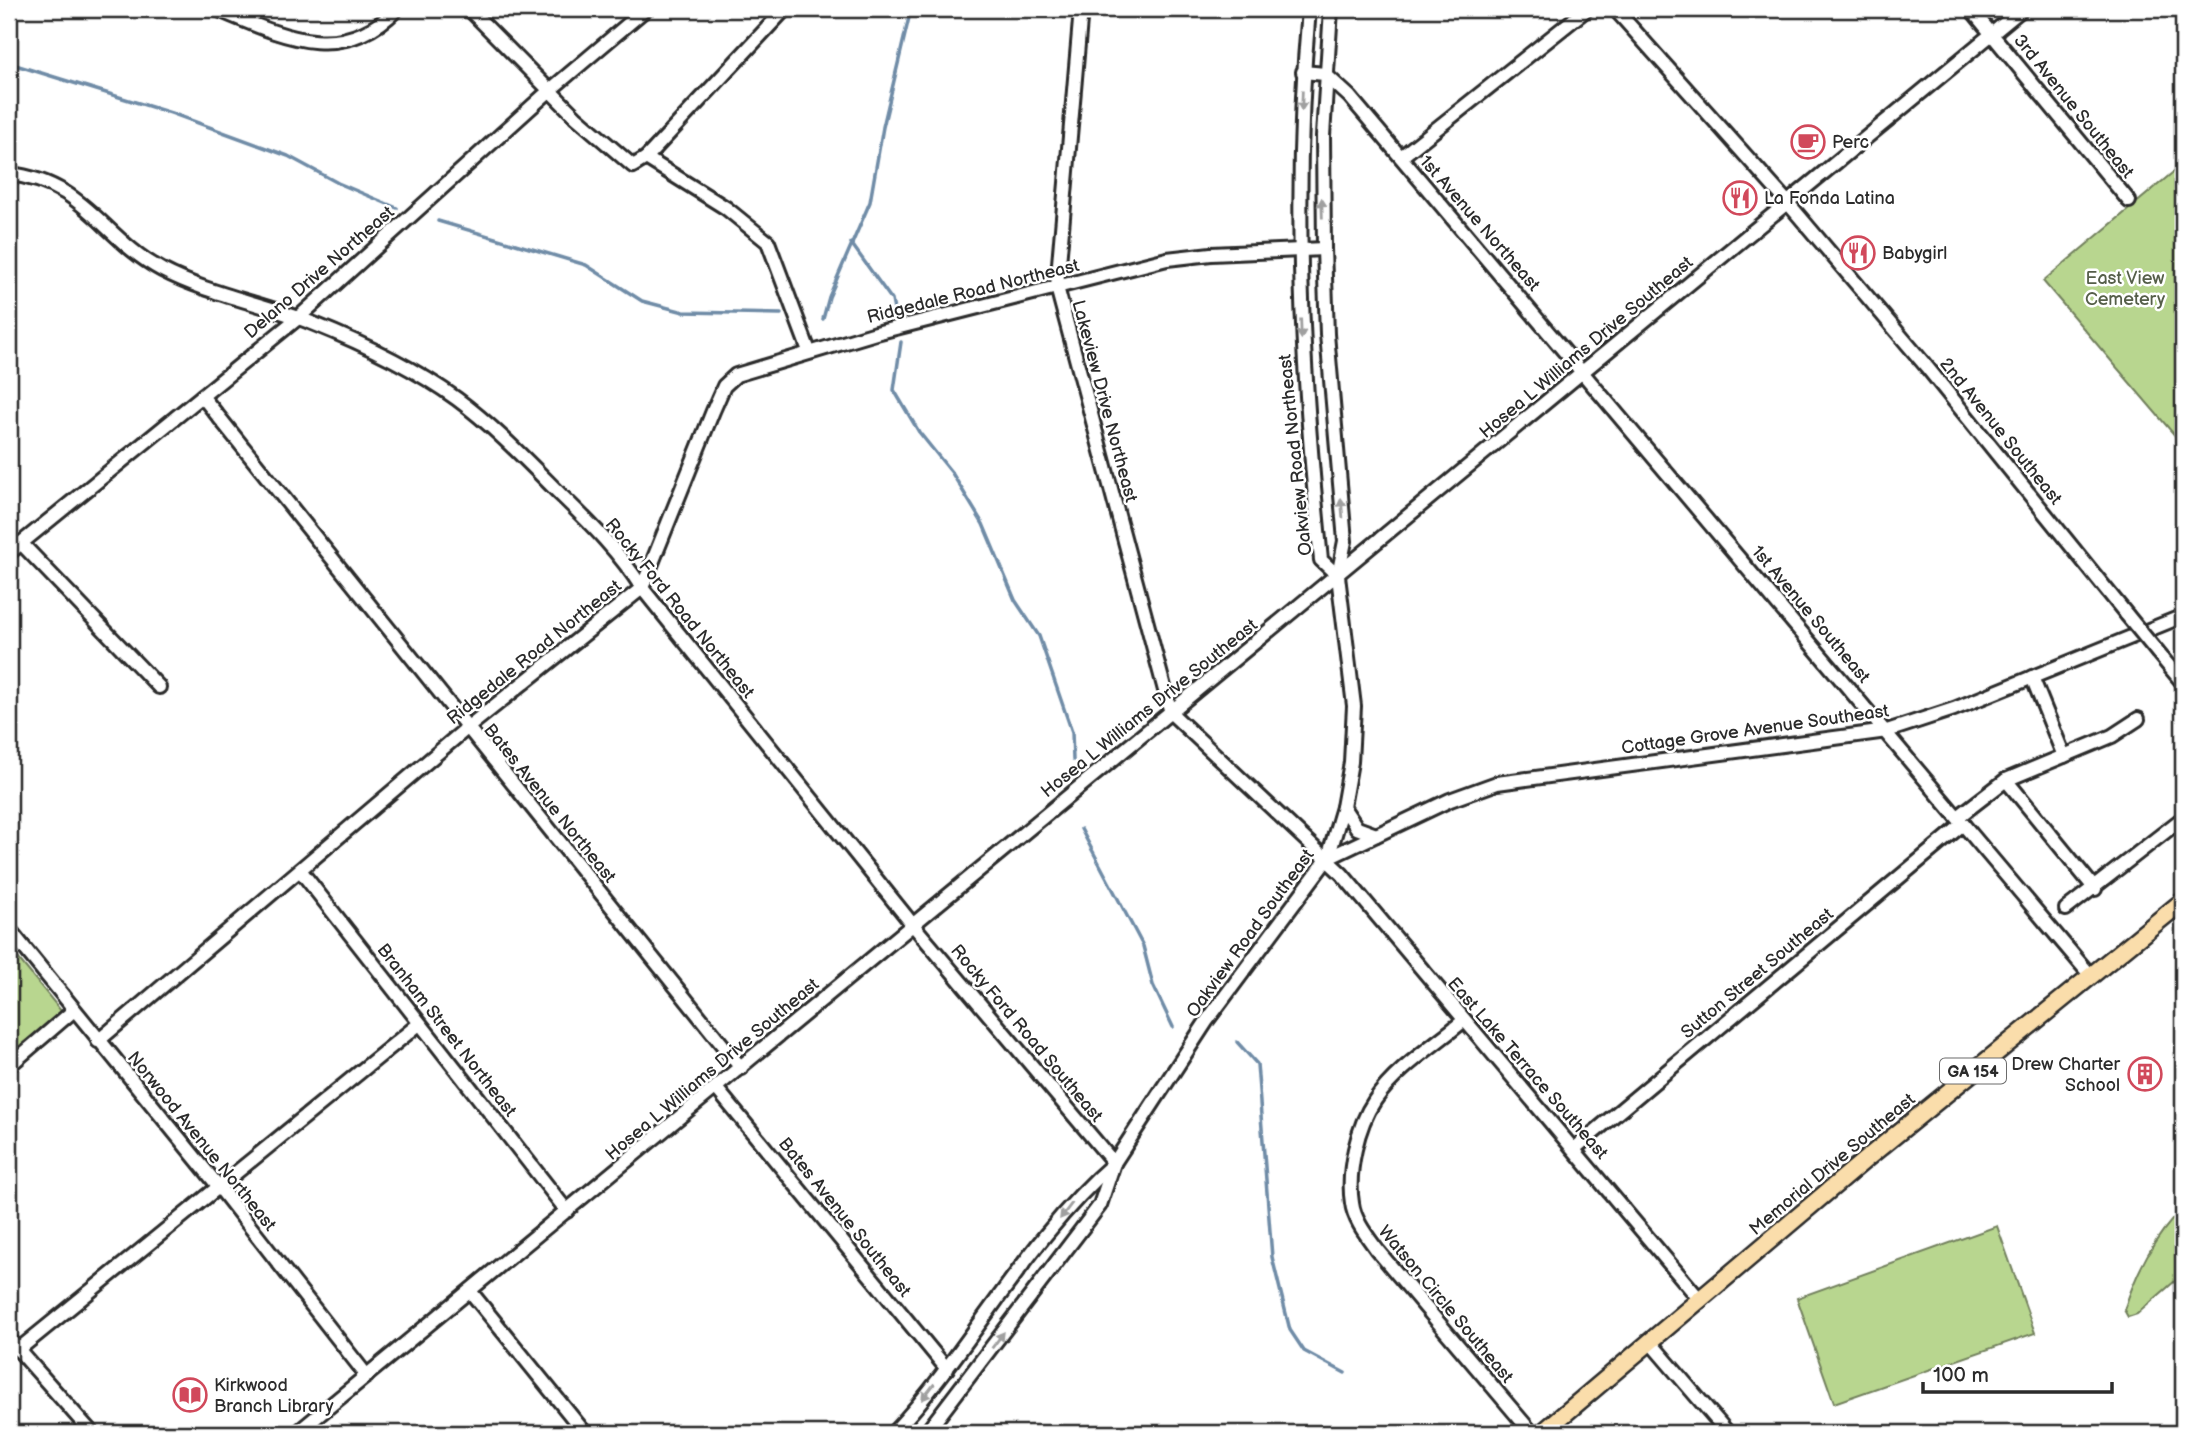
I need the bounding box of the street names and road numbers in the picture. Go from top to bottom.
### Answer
street label: 3rd Avenue Southeast [2009,30,2138,183]
street label: 1st Avenue Northeast [1415,151,1545,296]
street label: Delano Drive Northeast [240,201,399,343]
street label: Hosea L Williams Drive Southeast [1475,252,1698,443]
street label: Ridgedale Road Northeast [865,255,1082,328]
street label: Lakeview Drive Northeast [1067,298,1142,505]
street label: Oakview Road Northeast [1274,353,1317,557]
street label: 2nd Avenue Southeast [1935,354,2067,509]
street label: Rocky Ford Road Northeast [601,514,759,703]
street label: 1st Avenue Southeast [1747,541,1875,688]
street label: Ridgedale Road Northeast [443,575,626,729]
street label: Hosea L Williams Drive Southeast [1037,614,1262,802]
street label: Cottage Grove Avenue Southeast [1620,700,1891,759]
street label: Bates Avenue Northeast [479,720,621,887]
street label: Oakview Road Southeast [1182,845,1319,1021]
street label: Sutton Street Southeast [1677,903,1838,1043]
street label: Branham Street Northeast [372,940,521,1121]
street label: Rocky Ford Road Southeast [946,940,1107,1127]
street label: East Lake Terrace Southeast [1443,973,1613,1164]
street label: Hosea L Williams Drive Southeast [601,974,824,1165]
street label: Norwood Avenue Northeast [123,1048,281,1235]
road number: GA 154 [1940,1058,2006,1084]
street label: Memorial Drive Southeast [1745,1089,1920,1240]
street label: Bates Avenue Southeast [774,1134,916,1301]
street label: Watson Circle Southeast [1374,1222,1518,1387]

